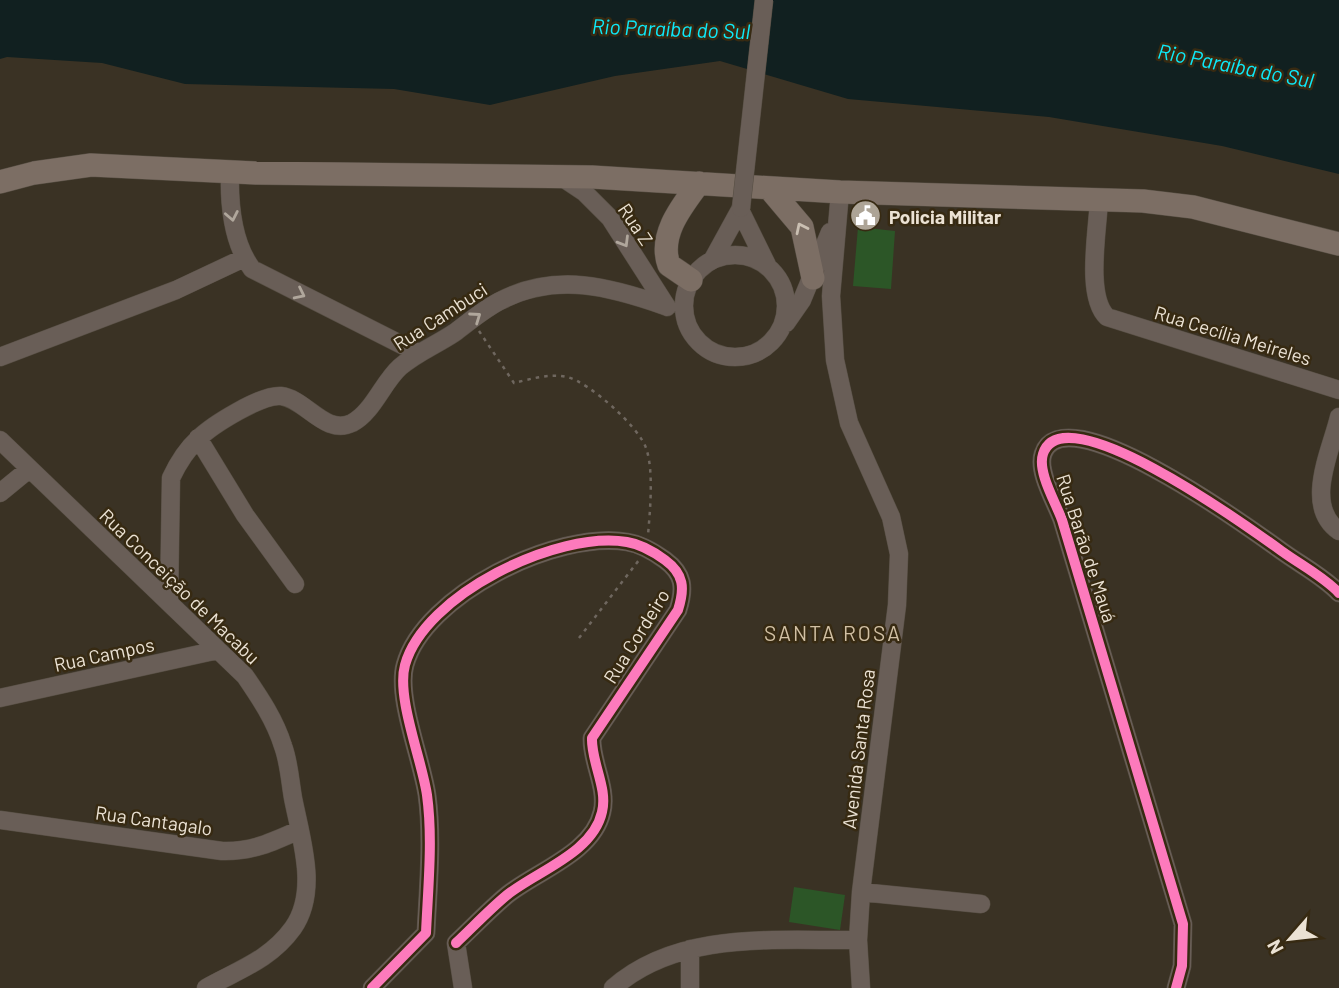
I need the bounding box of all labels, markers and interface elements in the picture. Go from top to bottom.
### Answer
water label: Rio Paraíba do Sul [591,13,751,43]
water label: Rio Paraíba do Sul [1156,38,1316,92]
street label: Rua Z [614,199,658,249]
public building icon: Policia Militar [849,199,883,233]
place label: Policia Militar [889,205,1002,228]
one-way arrow [224,210,239,222]
one-way arrow [796,223,810,235]
one-way arrow [615,234,628,247]
street label: Rua Cambuci [389,277,491,355]
one-way arrow [293,286,305,300]
street label: Rua Cecília Meireles [1152,300,1314,370]
one-way arrow [468,313,481,325]
street label: Rua Barão de Mauá [1052,471,1122,625]
street label: Rua Conceição de Macabu [95,504,265,668]
street label: Rua Cordeiro [598,585,674,687]
district label: SANTA ROSA [764,620,902,645]
street label: Rua Campos [52,632,156,676]
street label: Avenida Santa Rosa [837,668,879,830]
street label: Rua Cantagalo [94,800,214,840]
north arrow [1255,904,1325,974]
text: N [1261,936,1288,958]

